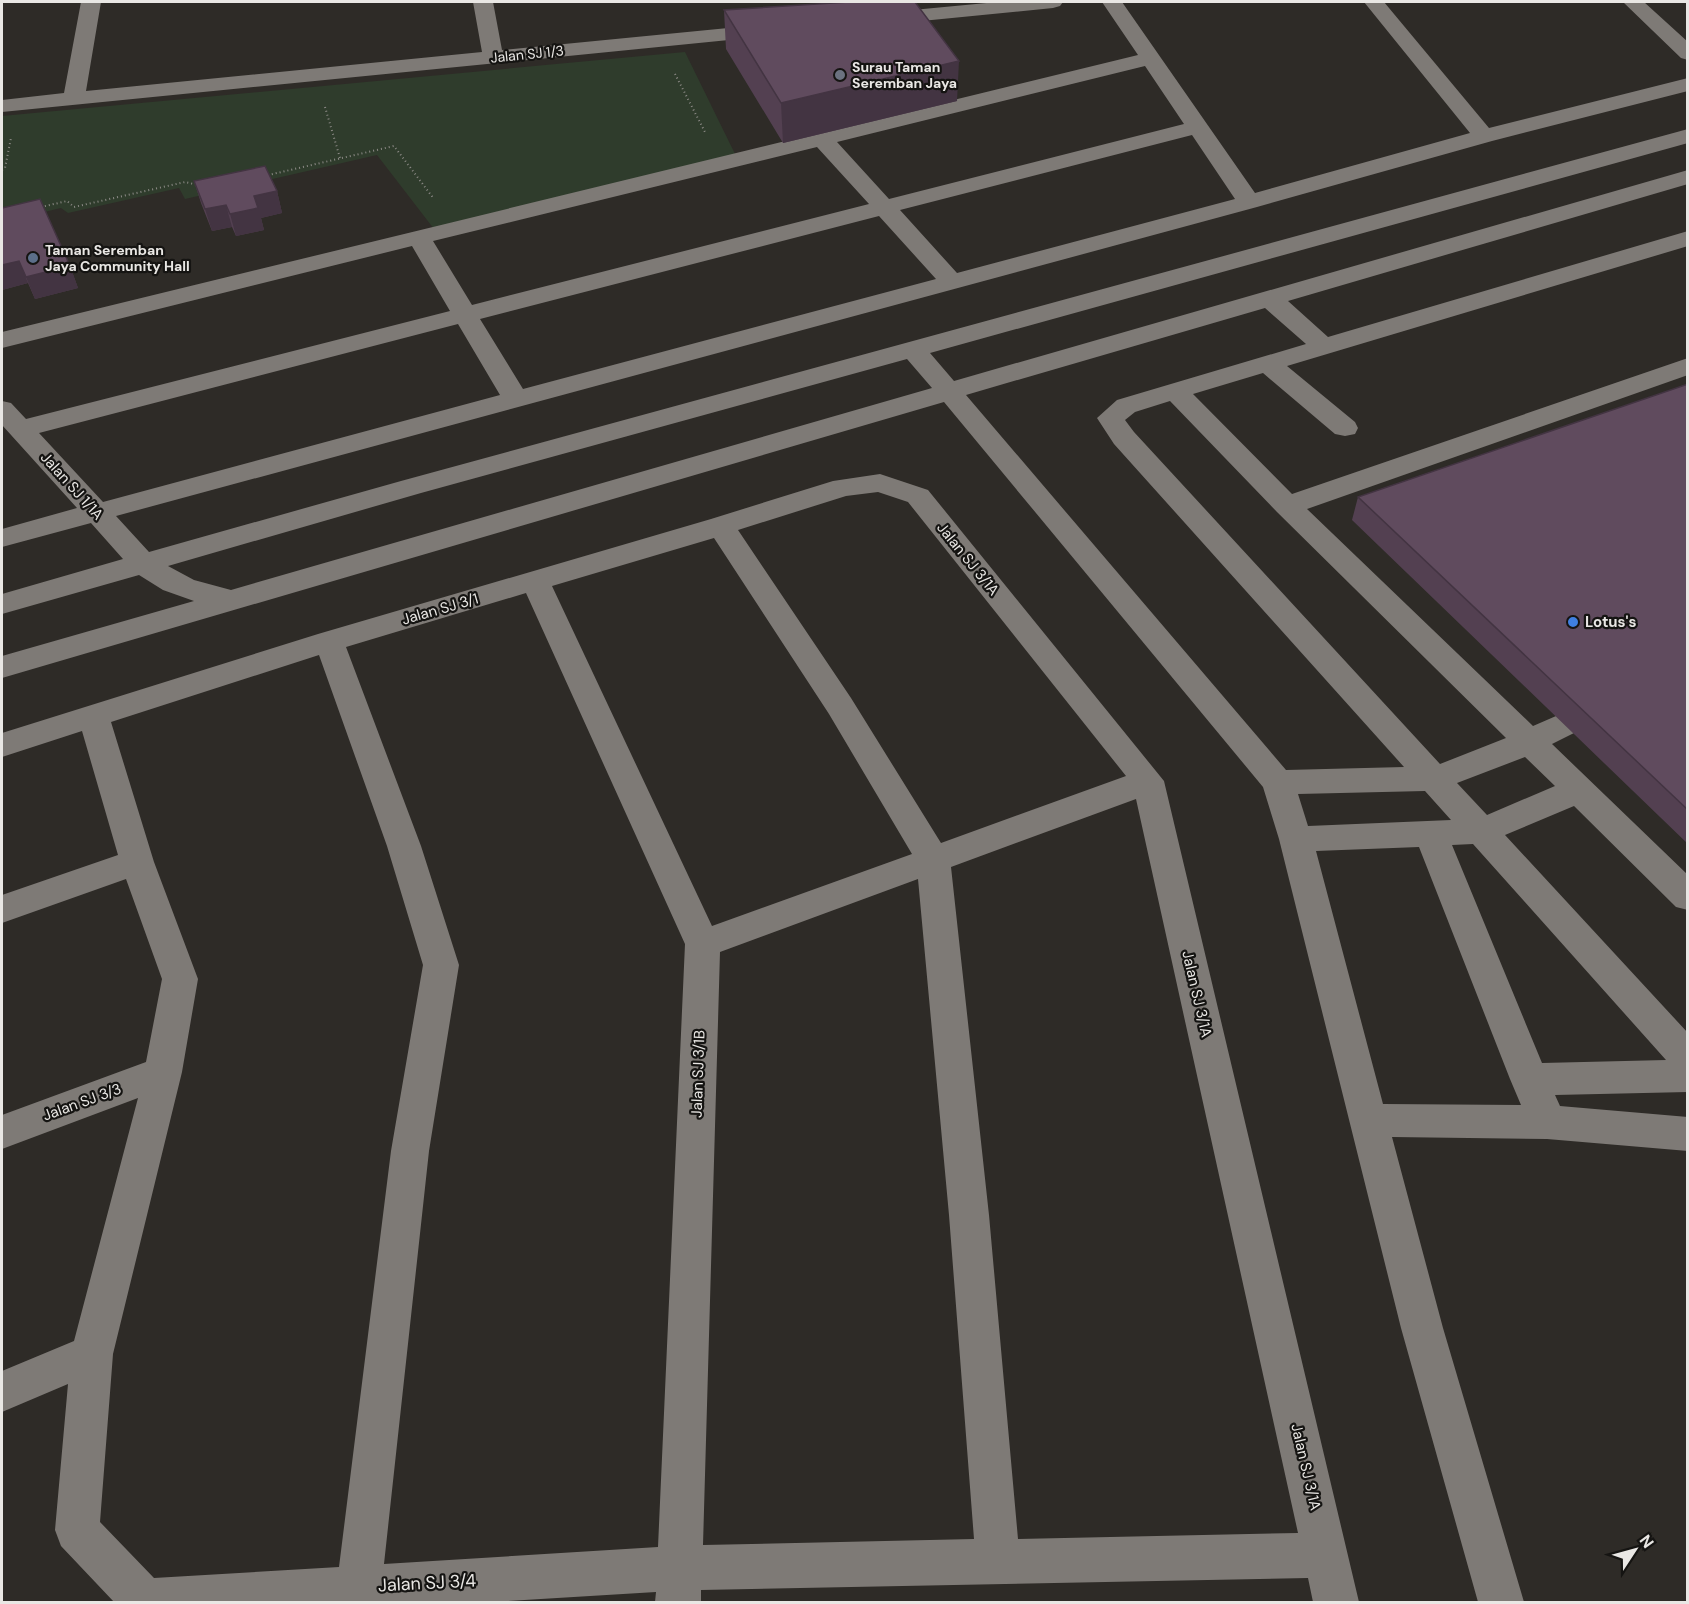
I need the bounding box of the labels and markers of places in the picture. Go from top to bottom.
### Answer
place label: Surau Taman Seremban Jaya [852,58,957,92]
marker: Surau Taman Seremban Jaya [833,68,847,82]
place label: Taman Seremban Jaya Community Hall [45,241,190,275]
marker: Taman Seremban Jaya Community Hall [26,251,40,265]
place label: Lotus's [1585,612,1637,632]
marker: Lotus's [1566,615,1580,629]

